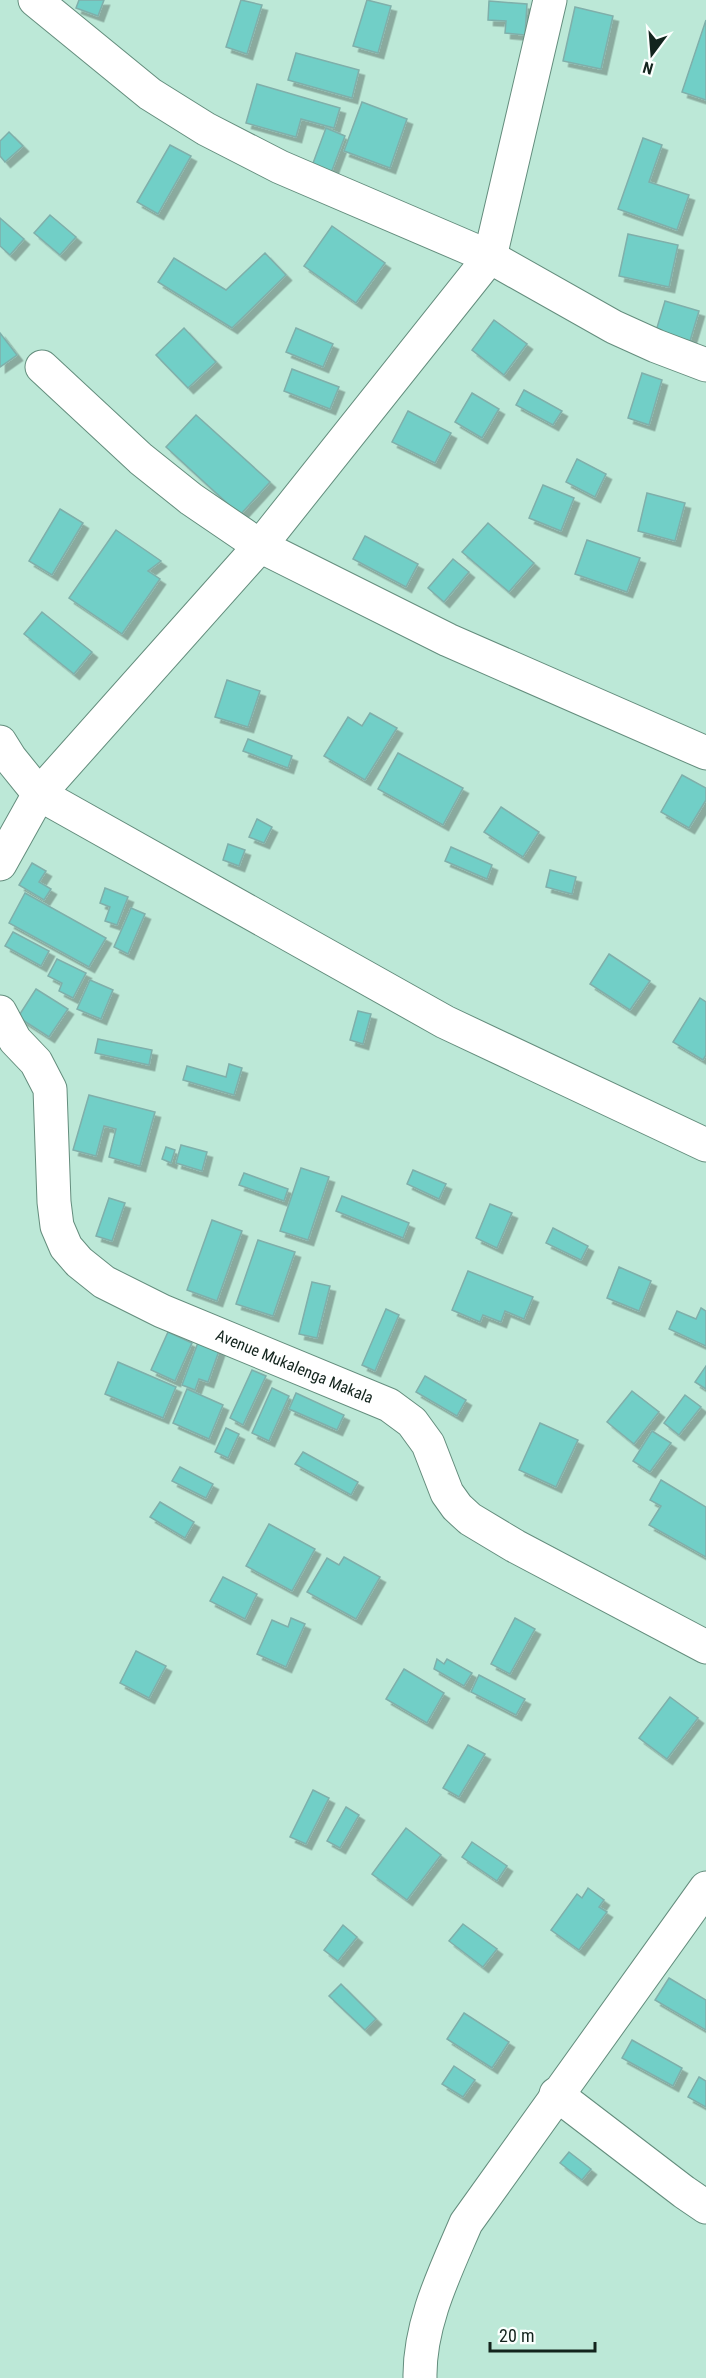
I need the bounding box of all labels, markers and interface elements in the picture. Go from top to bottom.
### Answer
north arrow [622,24,682,84]
text: N [641,57,655,78]
street label: Avenue Mukalenga Makala [213,1325,376,1407]
scale bar [490,2315,595,2353]
text: 20 m [499,2325,534,2346]

